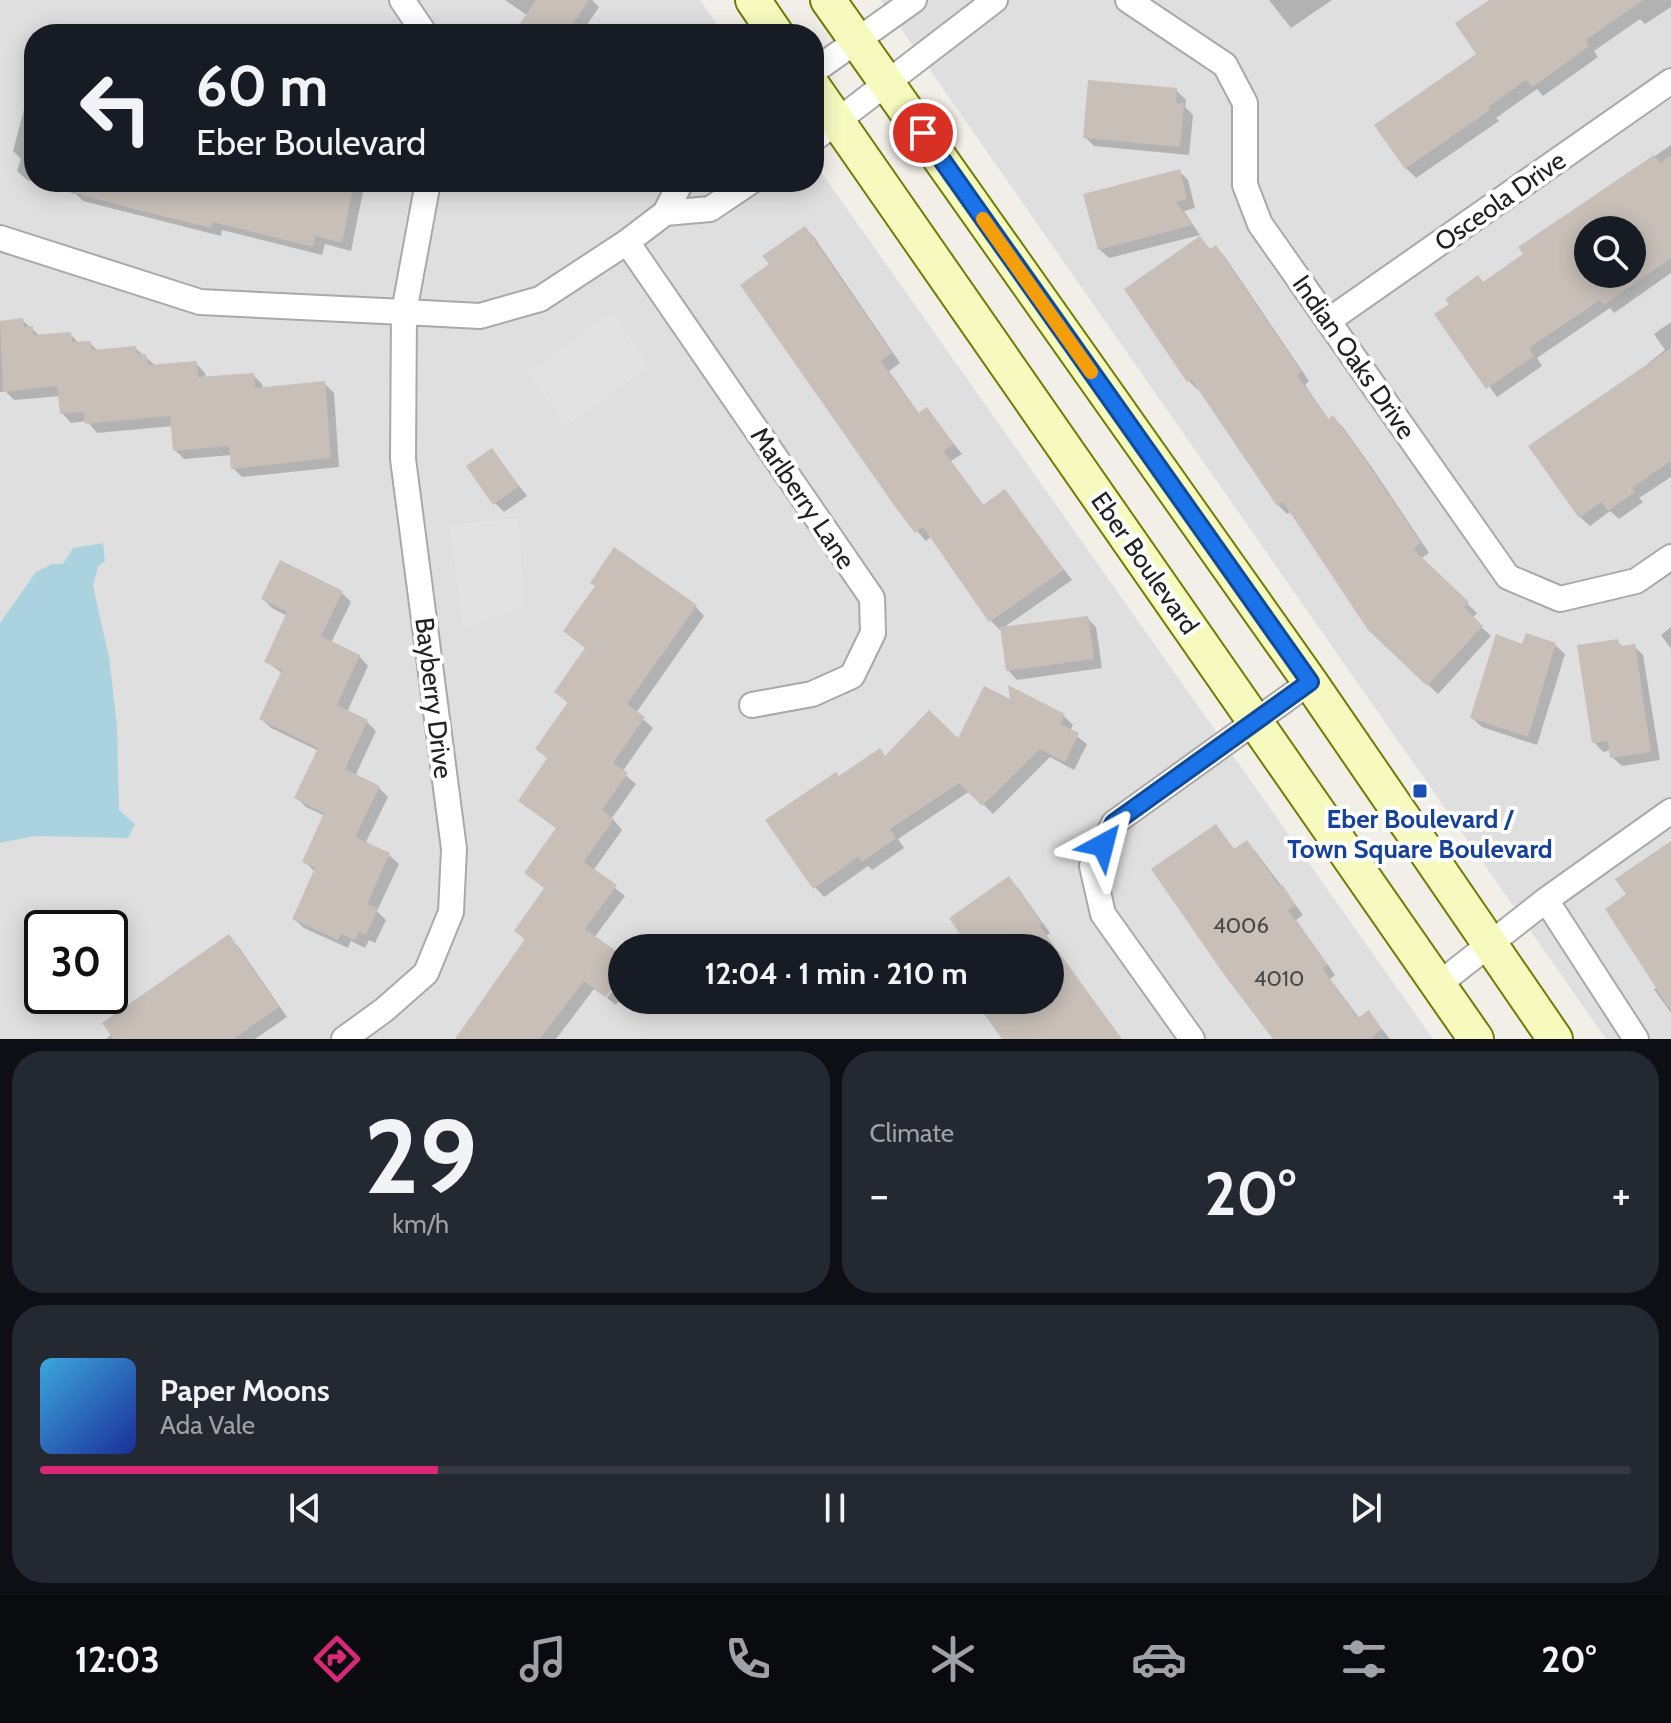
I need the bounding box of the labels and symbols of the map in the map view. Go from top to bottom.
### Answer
pin [889,99,957,167]
street label: Osceola Drive [1428,144,1572,258]
street label: Indian Oaks Drive [1286,269,1422,445]
street label: Marlberry Lane [744,421,862,575]
street label: Eber Boulevard [1084,486,1206,640]
street label: Bayberry Drive [408,616,460,780]
marker: Eber Boulevard / Town Square Boulevard [1411,782,1429,800]
position arrow [1061,803,1145,887]
place label: Eber Boulevard / Town Square Boulevard [1287,803,1553,865]
speed limit sign: 30 [24,910,128,1014]
house number: 4006 [1213,912,1269,939]
house number: 4010 [1254,965,1304,992]

